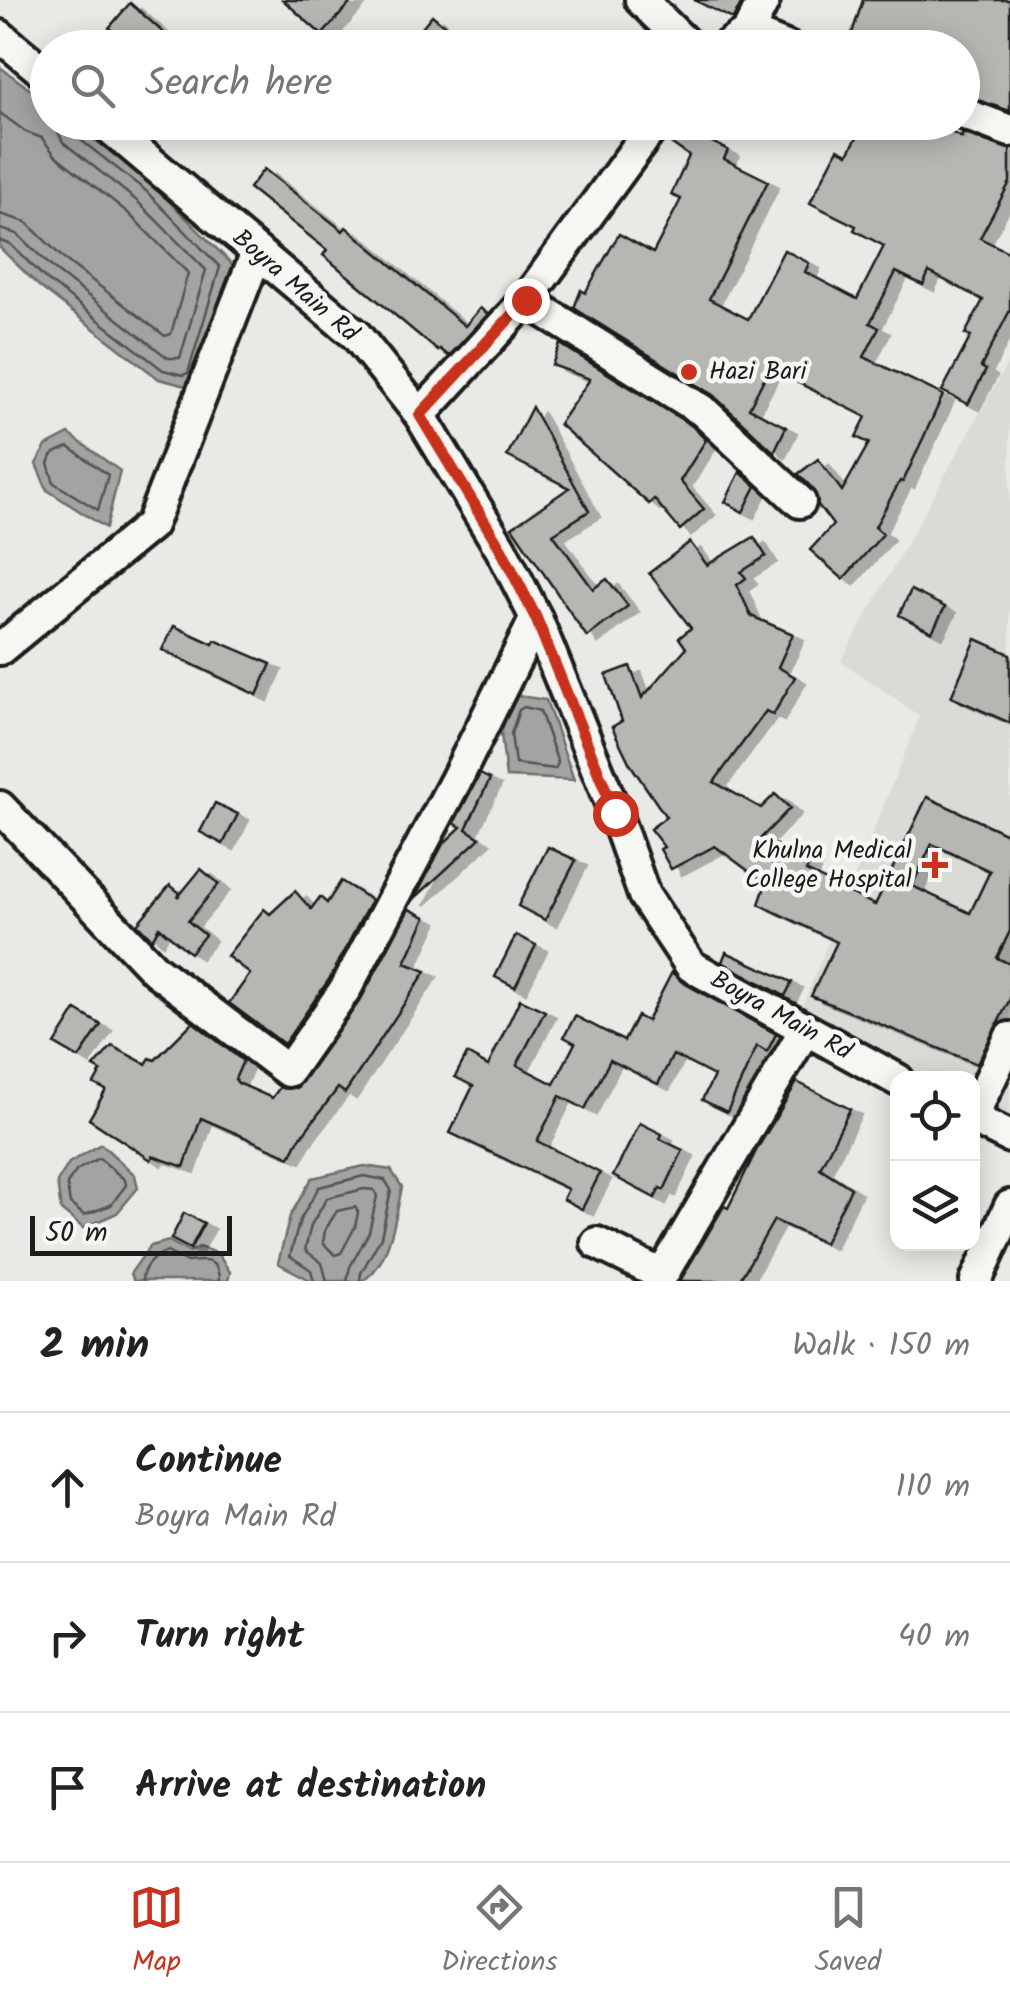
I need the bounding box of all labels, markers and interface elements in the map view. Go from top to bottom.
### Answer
search box [30,30,980,140]
text: Search here [145,55,332,115]
icon: search [65,58,120,113]
street label: Boyra Main Rd [223,219,368,354]
route end [504,278,550,324]
place label: Hazi Bari [709,352,807,392]
marker: Hazi Bari [678,361,700,383]
route start [593,791,639,837]
place label: Khulna Medical College Hospital [745,831,912,900]
marker: Khulna Medical College Hospital [922,852,948,878]
street label: Boyra Main Rd [703,960,861,1072]
map controls [890,1071,980,1251]
button: locate [890,1071,980,1161]
button: layers [890,1161,980,1251]
scale bar [30,1211,232,1256]
text: 50 m [45,1211,108,1256]
text: 2 min [40,1313,149,1380]
text: Walk · 150 m [792,1321,970,1372]
text: Continue [135,1432,282,1492]
icon: ahead [40,1460,95,1515]
text: 110 m [896,1462,970,1513]
text: Boyra Main Rd [135,1492,336,1543]
text: Turn right [135,1607,304,1667]
icon: right [40,1610,95,1665]
text: 40 m [898,1612,970,1663]
text: Arrive at destination [135,1757,486,1817]
icon: arrive [40,1760,95,1815]
tab: Map [129,1880,184,1985]
tab: Directions [441,1880,557,1985]
tab: Saved [815,1880,881,1985]

